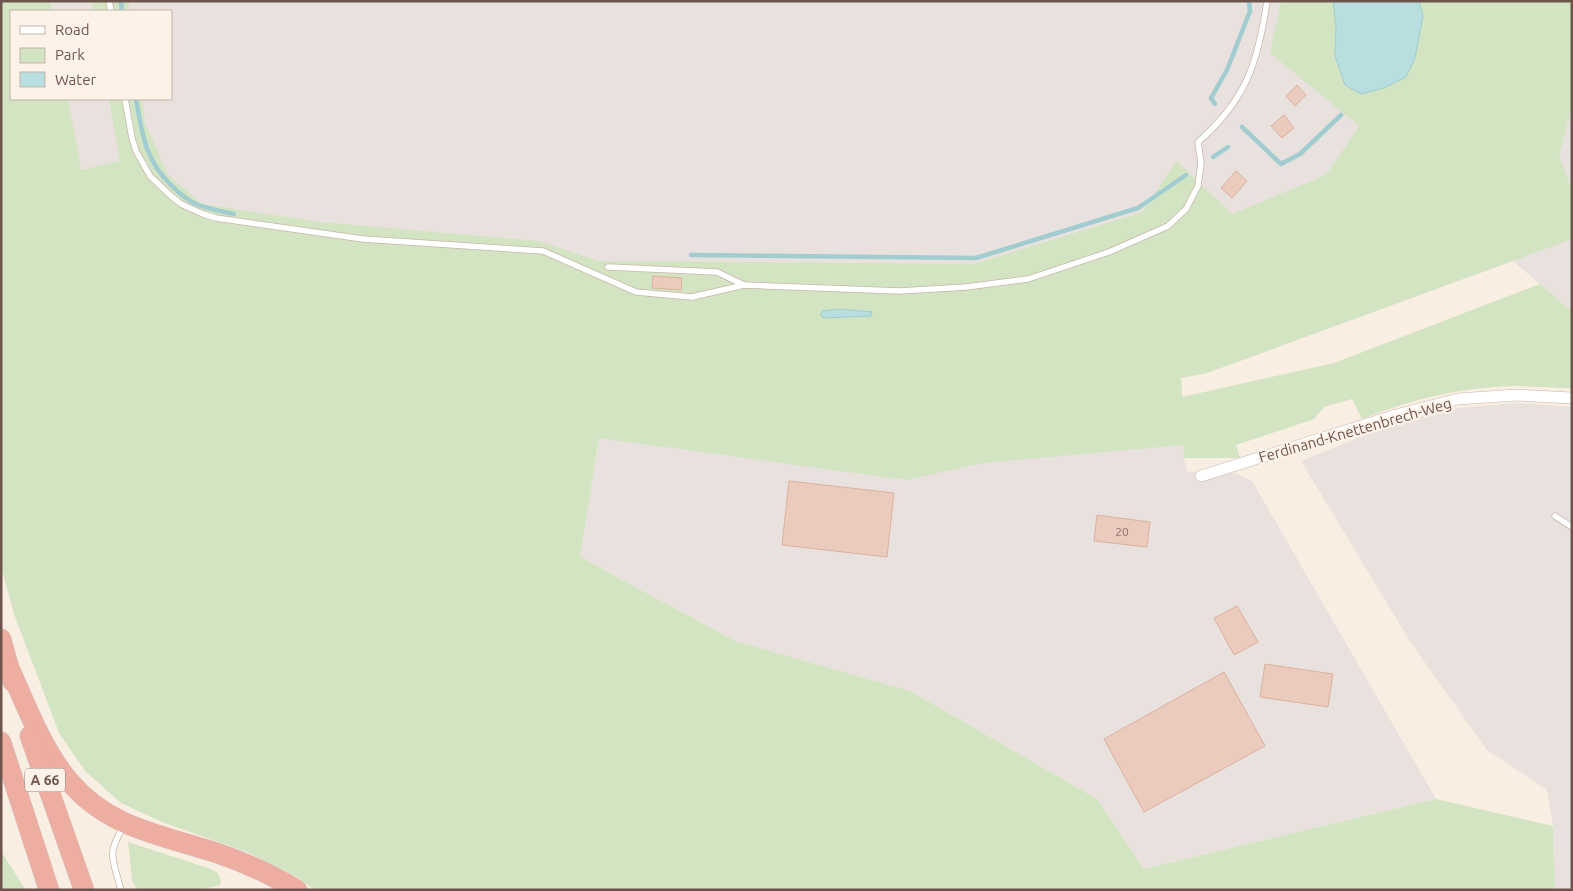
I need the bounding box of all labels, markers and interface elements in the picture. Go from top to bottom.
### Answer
legend [10,10,172,100]
text: Road [55,21,90,38]
text: Park [55,46,85,63]
text: Water [55,71,96,88]
street label: Ferdinand-Knettenbrech-Weg [1257,394,1453,466]
house number: 20 [1115,525,1129,538]
road number: A 66 [25,768,65,792]

